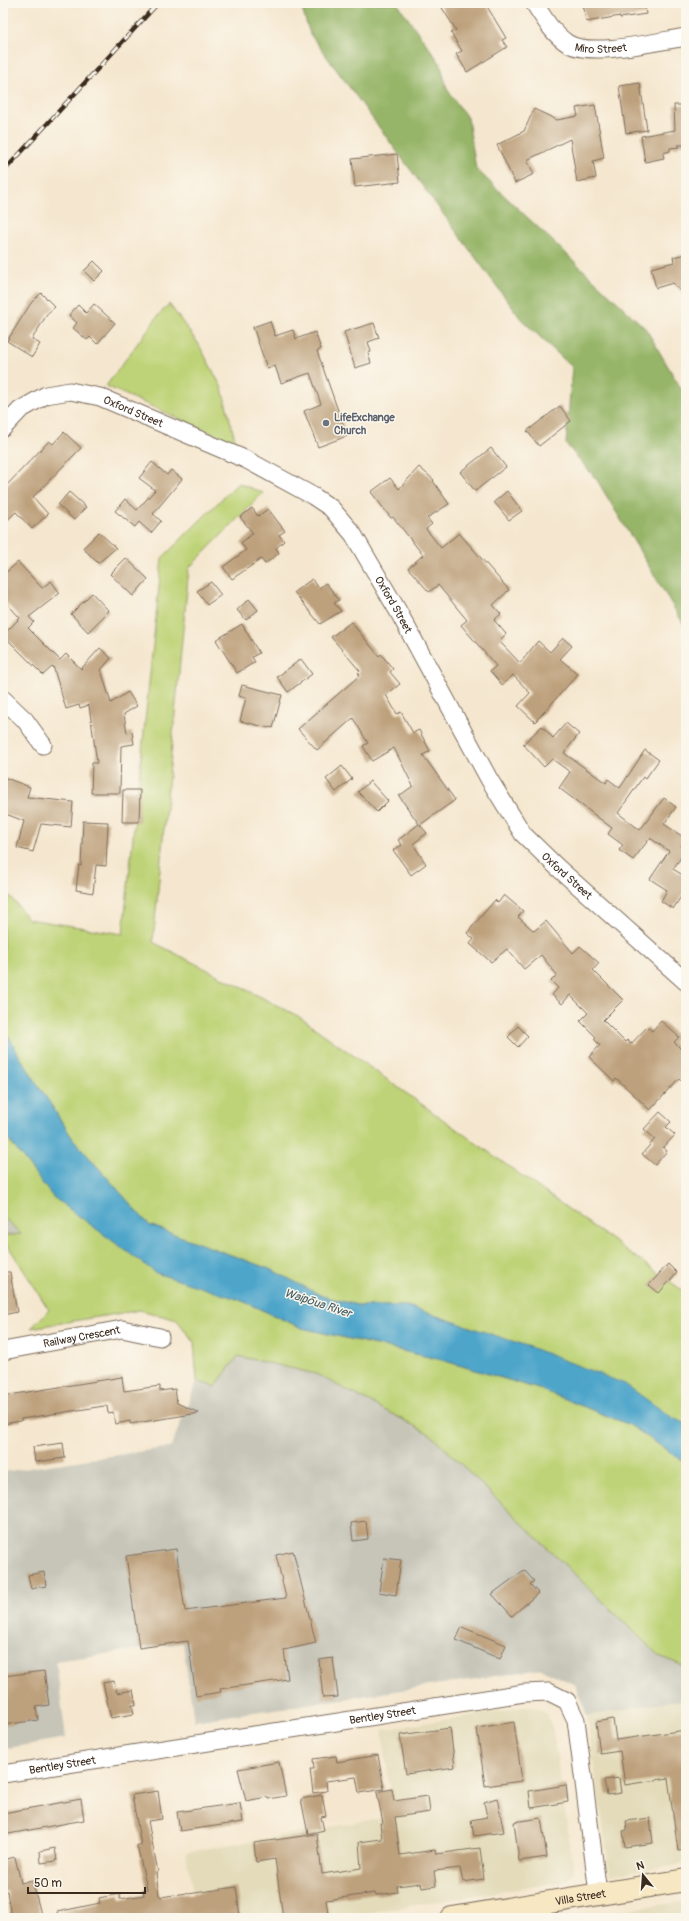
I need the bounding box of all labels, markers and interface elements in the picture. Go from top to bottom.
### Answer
street label: Miro Street [574,41,628,56]
street label: Oxford Street [101,393,165,430]
place label: LifeExchange Church [334,411,395,437]
marker: LifeExchange Church [321,418,331,428]
street label: Oxford Street [372,574,415,636]
street label: Oxford Street [539,850,595,903]
water label: Waipōua River [282,1286,355,1322]
street label: Railway Crescent [42,1323,122,1350]
street label: Bentley Street [348,1704,417,1727]
street label: Bentley Street [28,1754,97,1777]
north arrow [623,1855,663,1895]
text: N [635,1858,646,1873]
scale bar [28,1869,145,1895]
text: 50 m [34,1876,62,1891]
street label: Villa Street [554,1887,607,1908]

